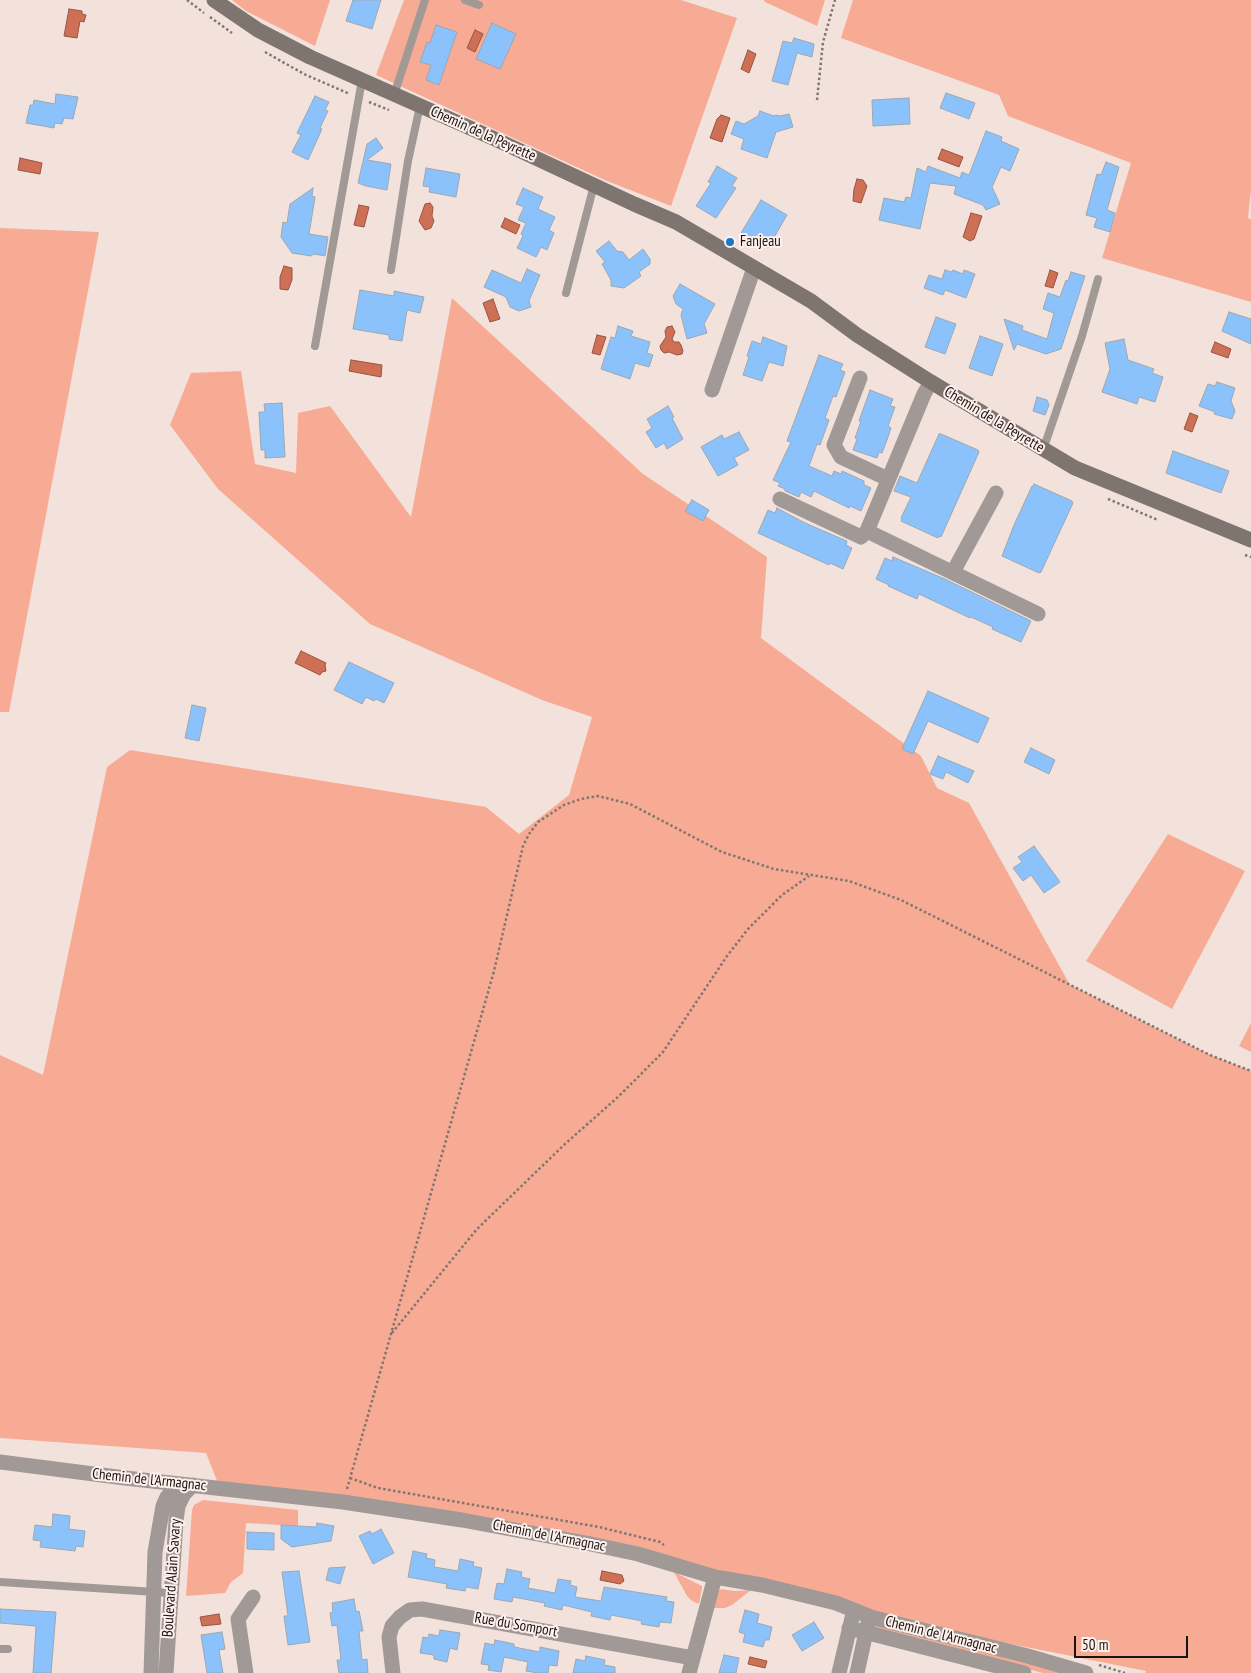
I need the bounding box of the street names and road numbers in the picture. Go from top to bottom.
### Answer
street label: Chemin de la Peyrette [427,103,539,165]
street label: Chemin de la Peyrette [941,383,1047,457]
street label: Chemin de l'Armagnac [91,1465,207,1495]
street label: Chemin de l'Armagnac [491,1516,607,1556]
street label: Boulevard Alain Savary [159,1518,185,1638]
street label: Rue du Somport [473,1609,559,1641]
street label: Chemin de l'Armagnac [883,1612,999,1658]

